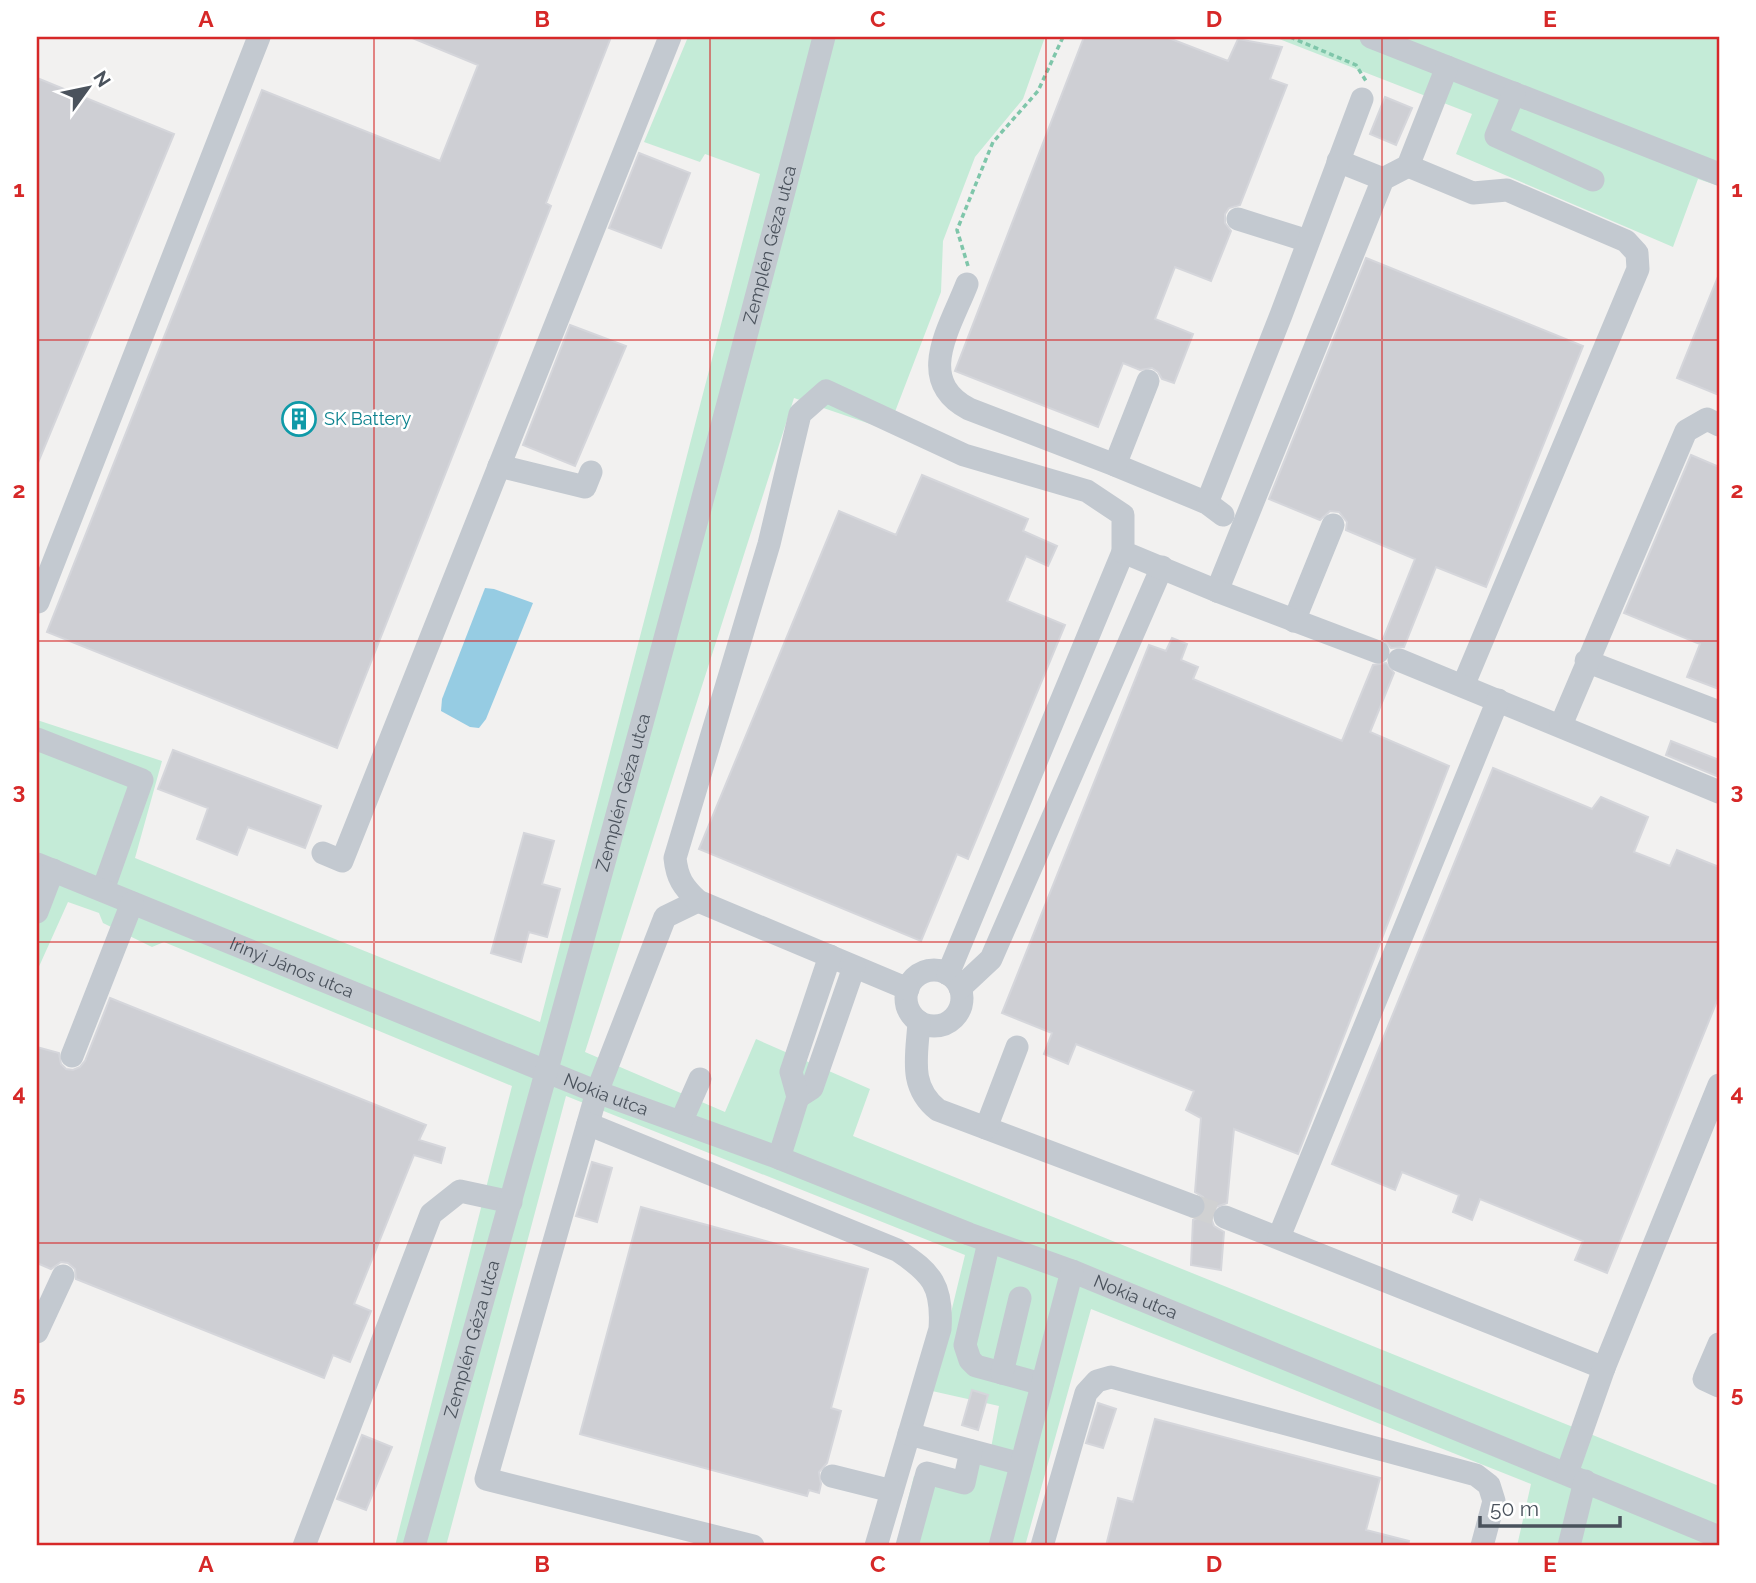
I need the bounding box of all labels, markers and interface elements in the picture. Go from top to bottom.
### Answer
text: A [198,5,214,32]
text: B [534,5,550,32]
text: C [870,5,886,32]
text: D [1206,5,1222,32]
text: E [1543,5,1557,32]
north arrow [52,52,122,122]
text: N [89,67,115,91]
street label: Zemplén Géza utca [739,163,800,326]
text: 1 [13,175,25,202]
text: 1 [1731,175,1743,202]
building icon: SK Battery [280,400,318,438]
place label: SK Battery [324,408,411,429]
text: 2 [13,476,25,503]
text: 2 [1731,476,1743,503]
street label: Zemplén Géza utca [591,711,654,874]
text: 3 [13,777,25,804]
text: 3 [1731,777,1743,804]
street label: Irinyi János utca [227,933,357,1002]
street label: Nokia utca [561,1069,651,1120]
text: 4 [12,1079,26,1106]
text: 4 [1730,1079,1744,1106]
street label: Zemplén Géza utca [440,1258,504,1420]
street label: Nokia utca [1091,1270,1181,1323]
text: 5 [13,1380,26,1407]
text: 5 [1731,1380,1744,1407]
scale bar [1480,1485,1620,1529]
text: 50 m [1490,1496,1539,1521]
text: A [198,1550,214,1577]
text: B [534,1550,550,1577]
text: C [870,1550,886,1577]
text: D [1206,1550,1222,1577]
text: E [1543,1550,1557,1577]

